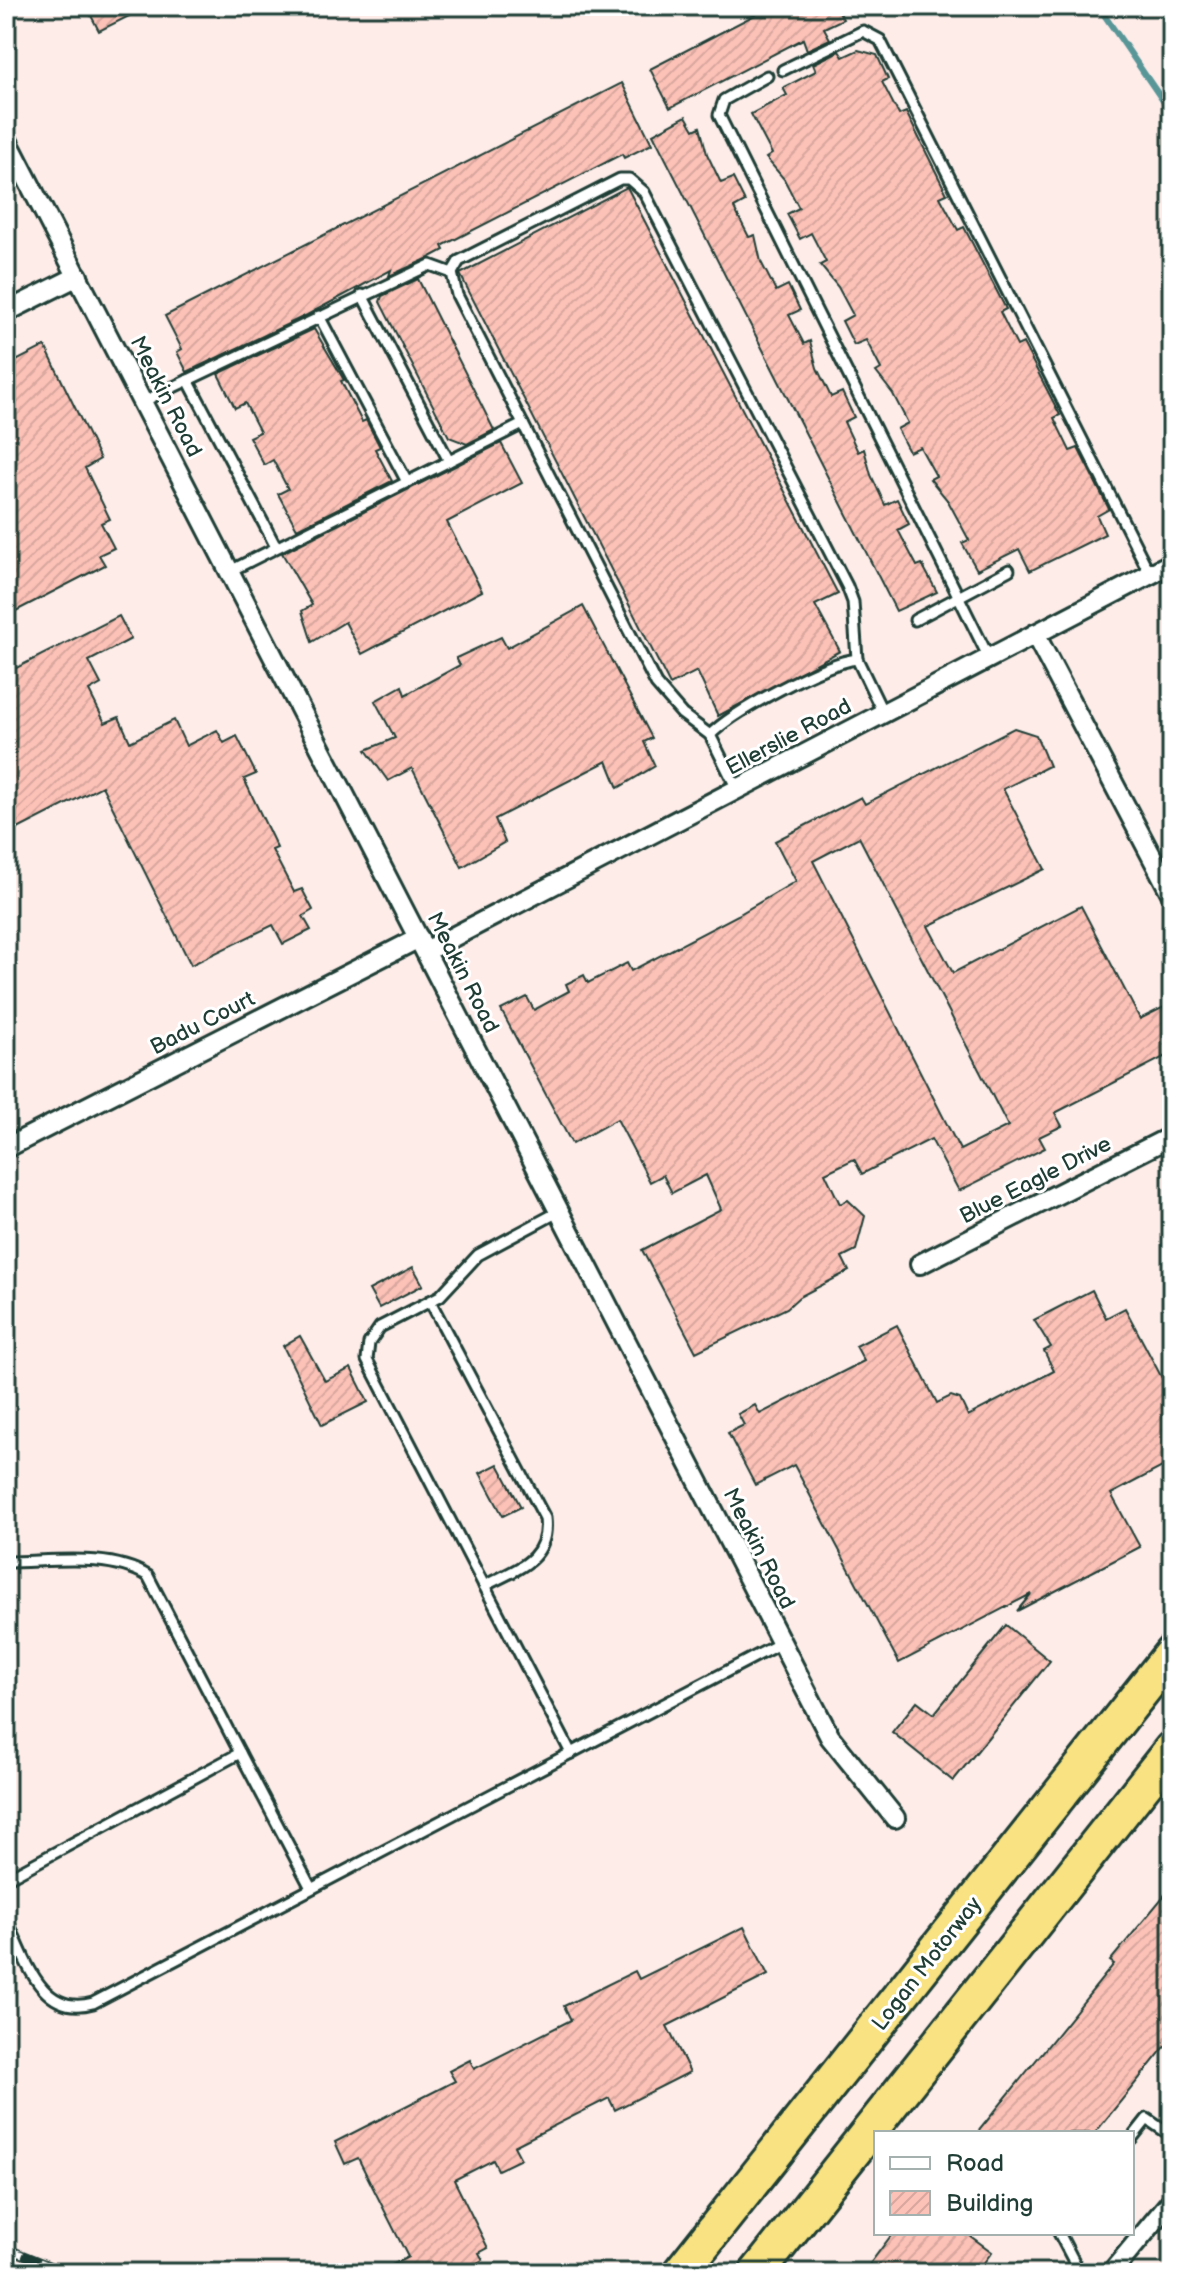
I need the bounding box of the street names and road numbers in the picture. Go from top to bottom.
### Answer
street label: Meakin Road [124,332,208,462]
street label: Ellerslie Road [721,693,856,782]
street label: Meakin Road [421,908,505,1038]
street label: Badu Court [146,985,260,1061]
street label: Blue Eagle Drive [955,1131,1116,1230]
street label: Meakin Road [717,1484,801,1614]
street label: Logan Motorway [866,1891,988,2036]

